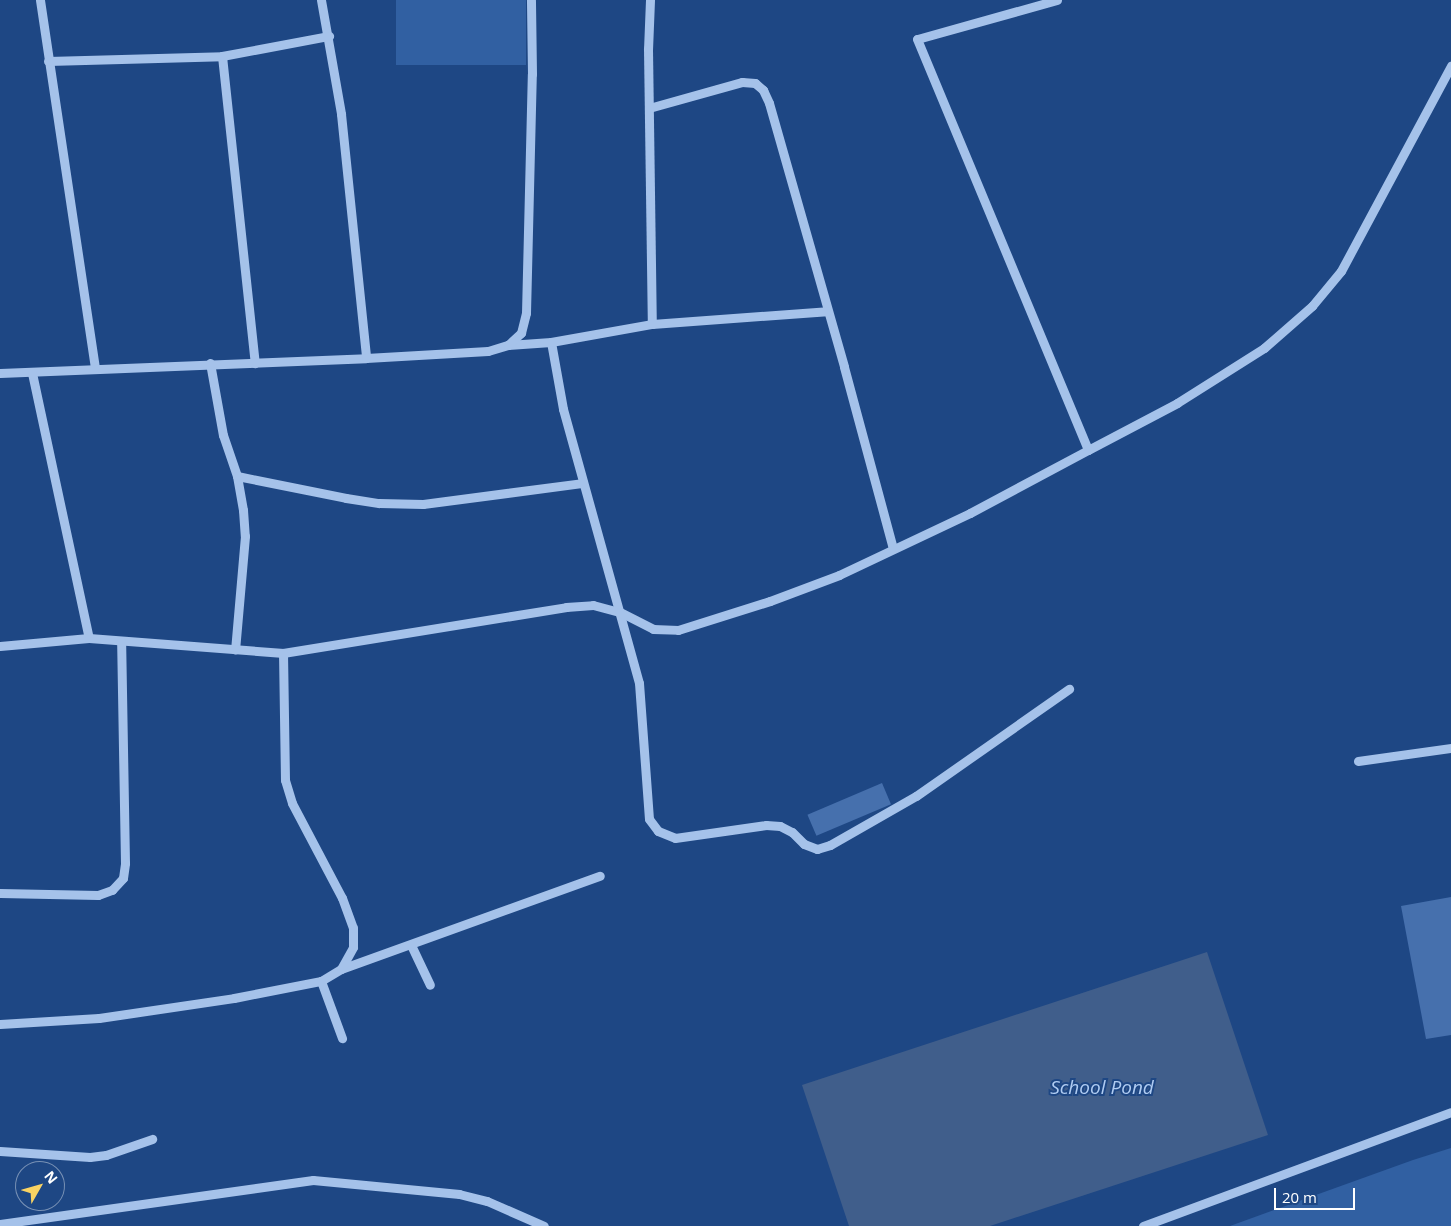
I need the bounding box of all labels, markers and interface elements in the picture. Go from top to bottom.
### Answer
water label: School Pond [1050,1077,1154,1099]
north arrow [15,1161,65,1211]
text: N [40,1167,62,1187]
scale bar [1276,1178,1357,1210]
text: 20 m [1282,1187,1317,1207]

